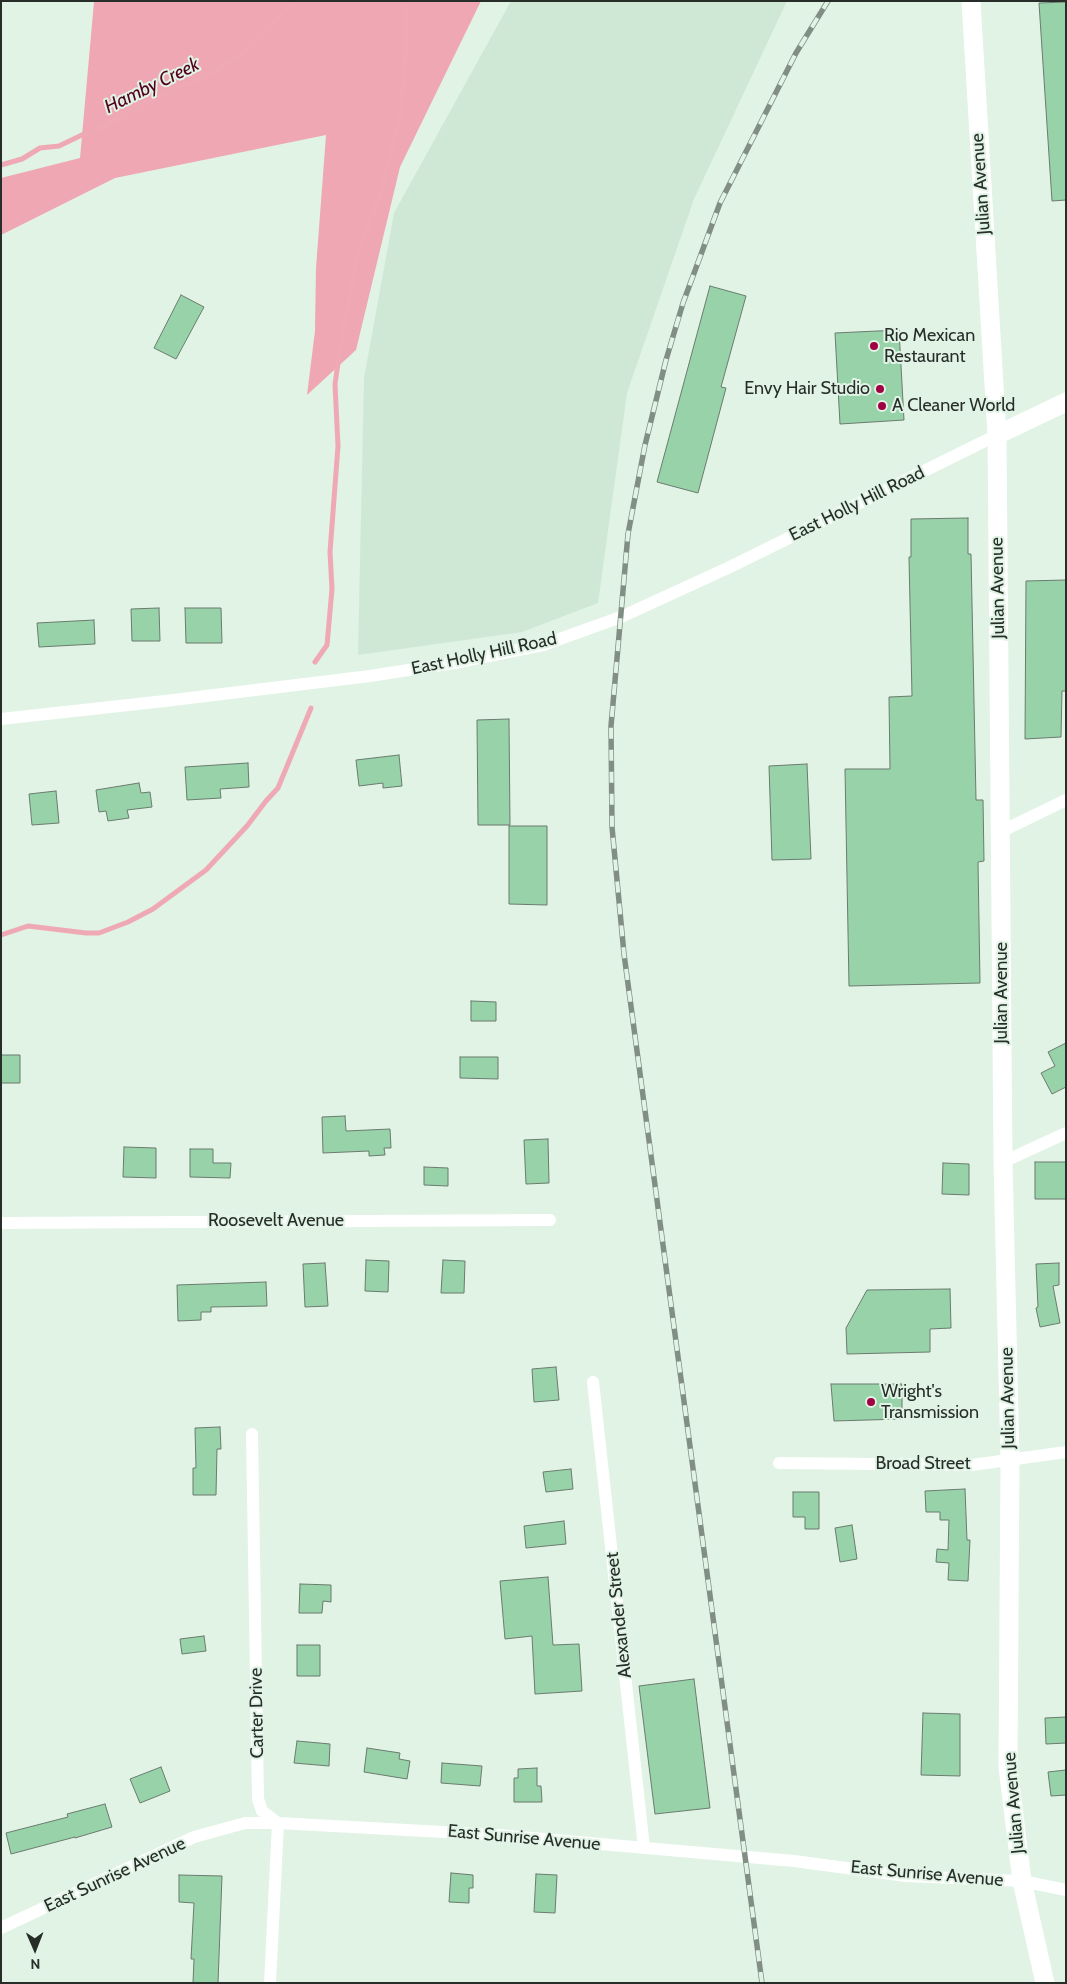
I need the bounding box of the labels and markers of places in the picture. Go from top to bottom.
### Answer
place label: Rio Mexican Restaurant [884,325,975,368]
marker: Rio Mexican Restaurant [868,340,880,352]
place label: Envy Hair Studio [744,378,870,400]
marker: Envy Hair Studio [874,383,886,395]
place label: A Cleaner World [892,395,1015,417]
marker: A Cleaner World [876,400,888,412]
place label: Wright's Transmission [881,1381,979,1424]
marker: Wright's Transmission [865,1396,877,1408]

